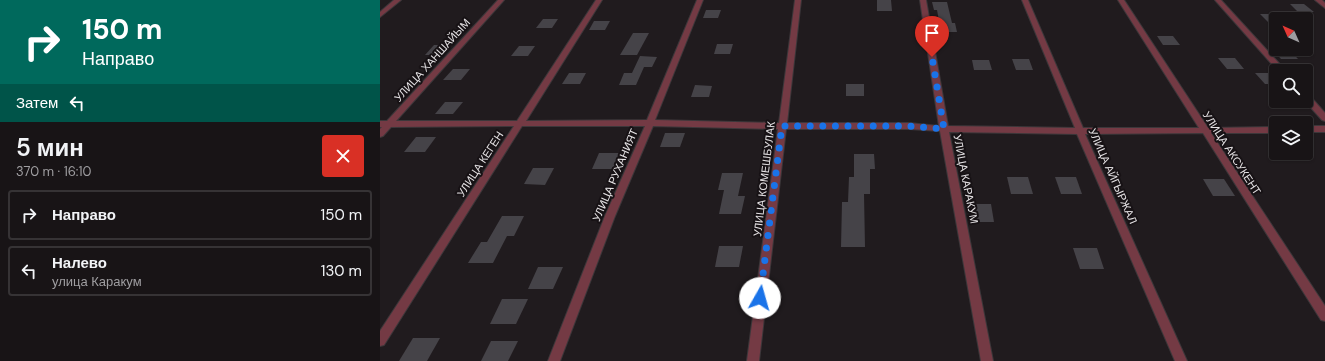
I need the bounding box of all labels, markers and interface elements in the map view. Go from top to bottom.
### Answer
text: 150 m [82,11,162,48]
north arrow [1269,12,1313,56]
map controls [1269,12,1313,160]
icon: right [16,16,68,68]
street label: УЛИЦА ХАНШАЙЫМ [391,16,473,104]
pin [915,16,949,57]
icon: arrive [921,22,943,44]
text: Направо [82,47,154,71]
button: search [1269,64,1313,108]
icon: left [66,92,88,114]
text: Затем [16,93,58,113]
street label: УЛИЦА АКСУКЕНТ [1200,109,1264,198]
button: layers [1269,116,1313,160]
street label: УЛИЦА КОМЕШБУЛАК [750,120,778,237]
street label: УЛИЦА РУХАНИЯТ [589,126,641,223]
street label: УЛИЦА АЙГЫРЖАЛ [1086,126,1140,226]
street label: УЛИЦА КЕГЕН [454,129,506,199]
text: 5 мин [16,132,84,163]
street label: УЛИЦА КАРАКУМ [950,133,982,225]
button: close [322,135,364,177]
text: 370 m · 16:10 [16,163,91,180]
icon: right [18,204,40,226]
text: Направо [52,205,116,225]
text: 150 m [321,205,362,225]
text: Налево [52,253,107,273]
icon: left [18,260,40,282]
text: 130 m [321,261,362,281]
text: улица Каракум [52,273,142,290]
position arrow [739,277,781,319]

